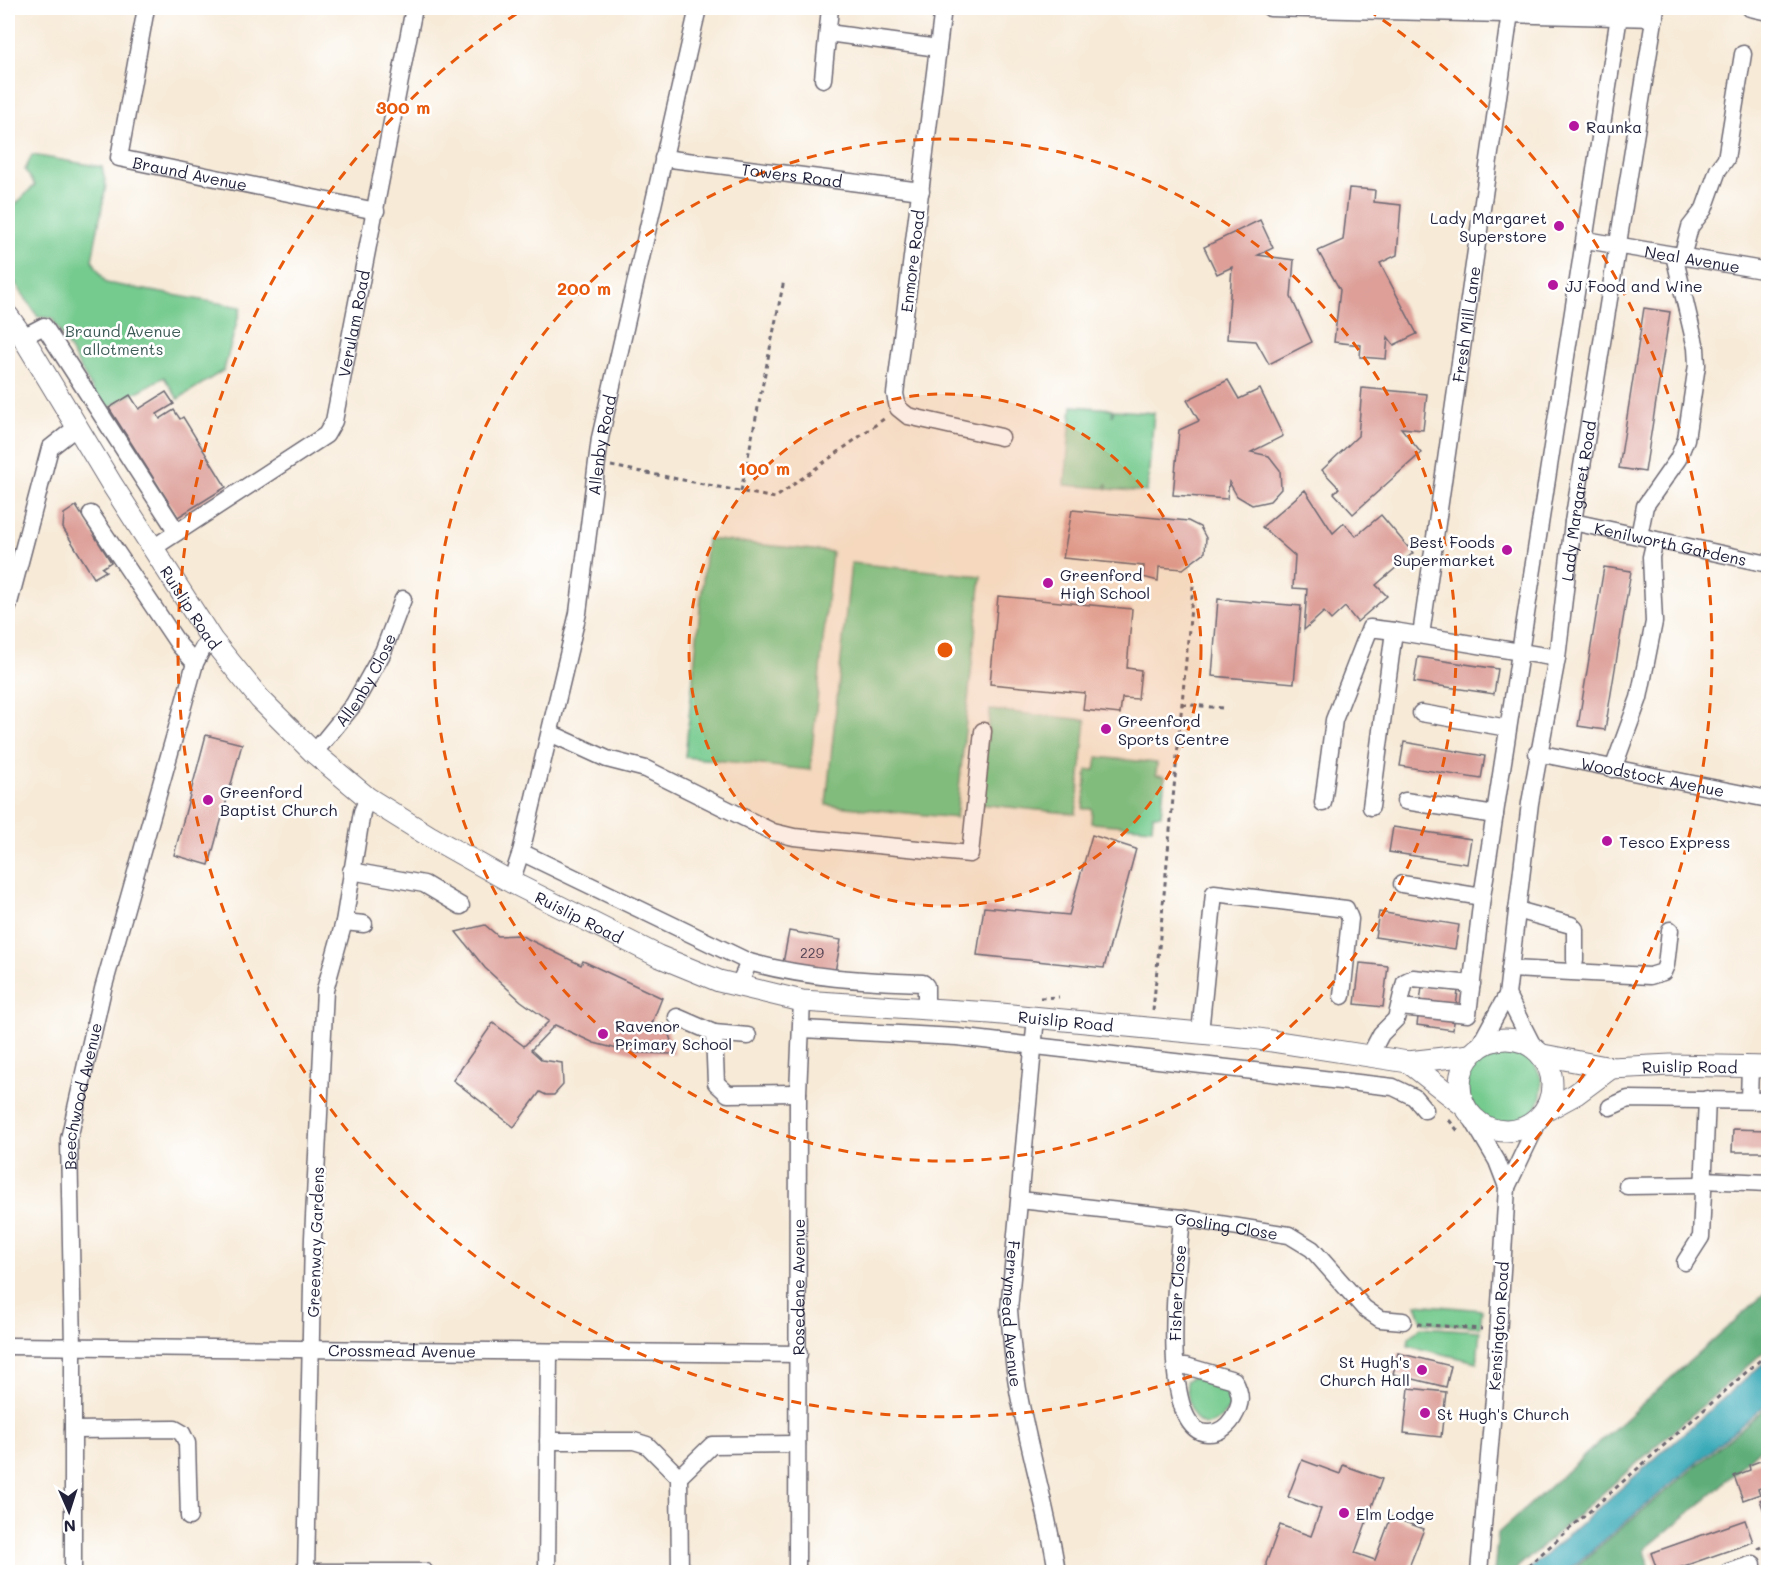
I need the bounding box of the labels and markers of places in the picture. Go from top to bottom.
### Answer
place label: Raunka [1586,116,1642,137]
marker: Raunka [1567,119,1581,133]
place label: Lady Margaret Superstore [1430,207,1547,246]
marker: Lady Margaret Superstore [1552,219,1566,233]
place label: JJ Food and Wine [1565,275,1703,296]
marker: JJ Food and Wine [1546,278,1560,292]
place label: Best Foods Supermarket [1393,531,1495,570]
marker: Best Foods Supermarket [1500,543,1514,557]
place label: Greenford High School [1060,564,1150,603]
marker: Greenford High School [1041,576,1055,590]
centre of rings [935,640,955,660]
place label: Greenford Sports Centre [1118,710,1230,749]
marker: Greenford Sports Centre [1099,722,1113,736]
place label: Greenford Baptist Church [220,781,337,820]
marker: Greenford Baptist Church [201,793,215,807]
place label: Tesco Express [1619,831,1730,852]
marker: Tesco Express [1600,834,1614,848]
place label: Ravenor Primary School [615,1015,732,1054]
marker: Ravenor Primary School [596,1027,610,1041]
place label: St Hugh's Church Hall [1320,1351,1410,1390]
marker: St Hugh's Church Hall [1415,1363,1429,1377]
place label: St Hugh's Church [1437,1403,1569,1424]
marker: St Hugh's Church [1418,1406,1432,1420]
place label: Elm Lodge [1356,1503,1434,1524]
marker: Elm Lodge [1337,1506,1351,1520]

